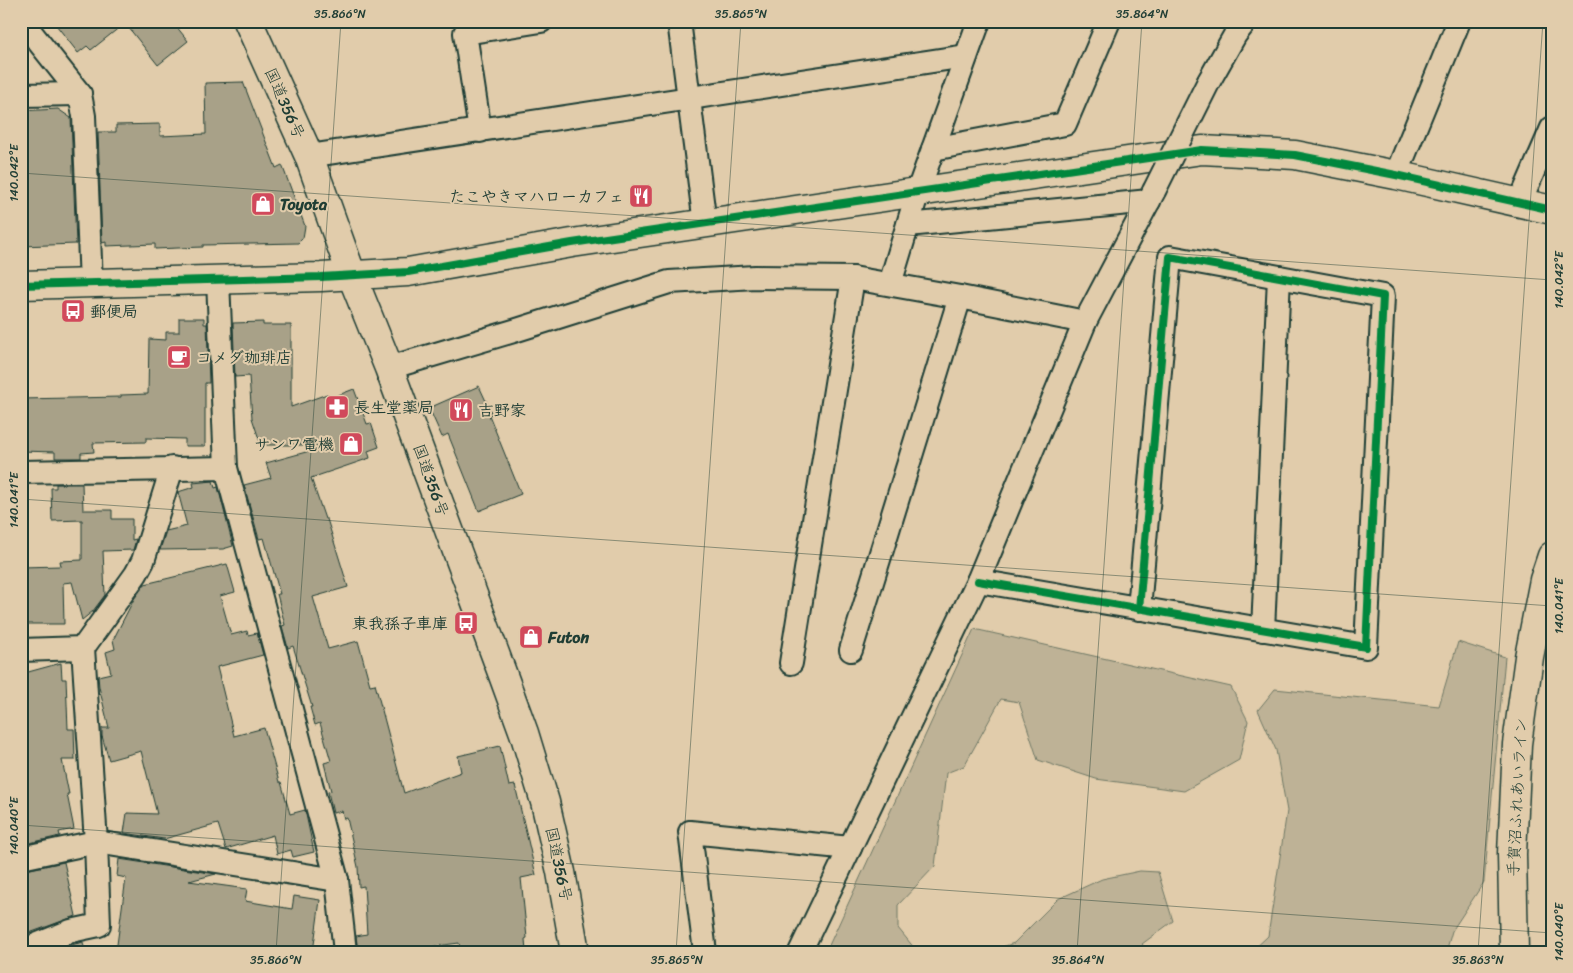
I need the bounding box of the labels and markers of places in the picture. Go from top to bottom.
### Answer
place label: たこやきマハローカフェ [449,182,624,211]
restaurant icon: たこやきマハローカフェ [628,183,654,209]
place label: Toyota [280,190,328,219]
shop icon: Toyota [250,191,276,217]
place label: 郵便局 [90,297,138,326]
bus stop icon: 郵便局 [60,298,86,324]
place label: コメダ珈琲店 [196,343,292,372]
cafe icon: コメダ珈琲店 [166,344,192,370]
place label: 長生堂薬局 [354,393,434,422]
pharmacy icon: 長生堂薬局 [324,394,350,420]
place label: 吉野家 [478,396,526,425]
restaurant icon: 吉野家 [448,397,474,423]
place label: サンワ電機 [254,430,334,459]
shop icon: サンワ電機 [338,431,364,457]
place label: 東我孫子車庫 [352,609,448,638]
bus stop icon: 東我孫子車庫 [453,610,479,636]
place label: Futon [547,623,589,652]
shop icon: Futon [518,624,544,650]

